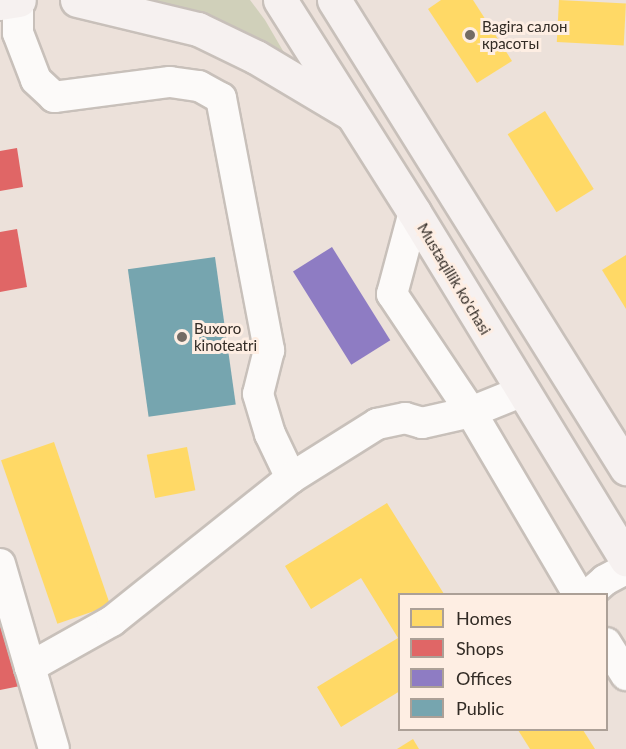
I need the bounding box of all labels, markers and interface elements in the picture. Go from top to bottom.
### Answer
place label: Bagira салон красоты [482,17,567,52]
marker: Bagira салон красоты [463,28,477,42]
street label: Mustaqillik ko'chasi [414,220,494,338]
place label: Buxoro kinoteatri [194,319,257,354]
marker: Buxoro kinoteatri [175,330,189,344]
legend [398,593,608,731]
text: Homes [456,607,512,629]
text: Shops [456,637,504,659]
text: Offices [456,667,512,689]
text: Public [456,697,504,719]

